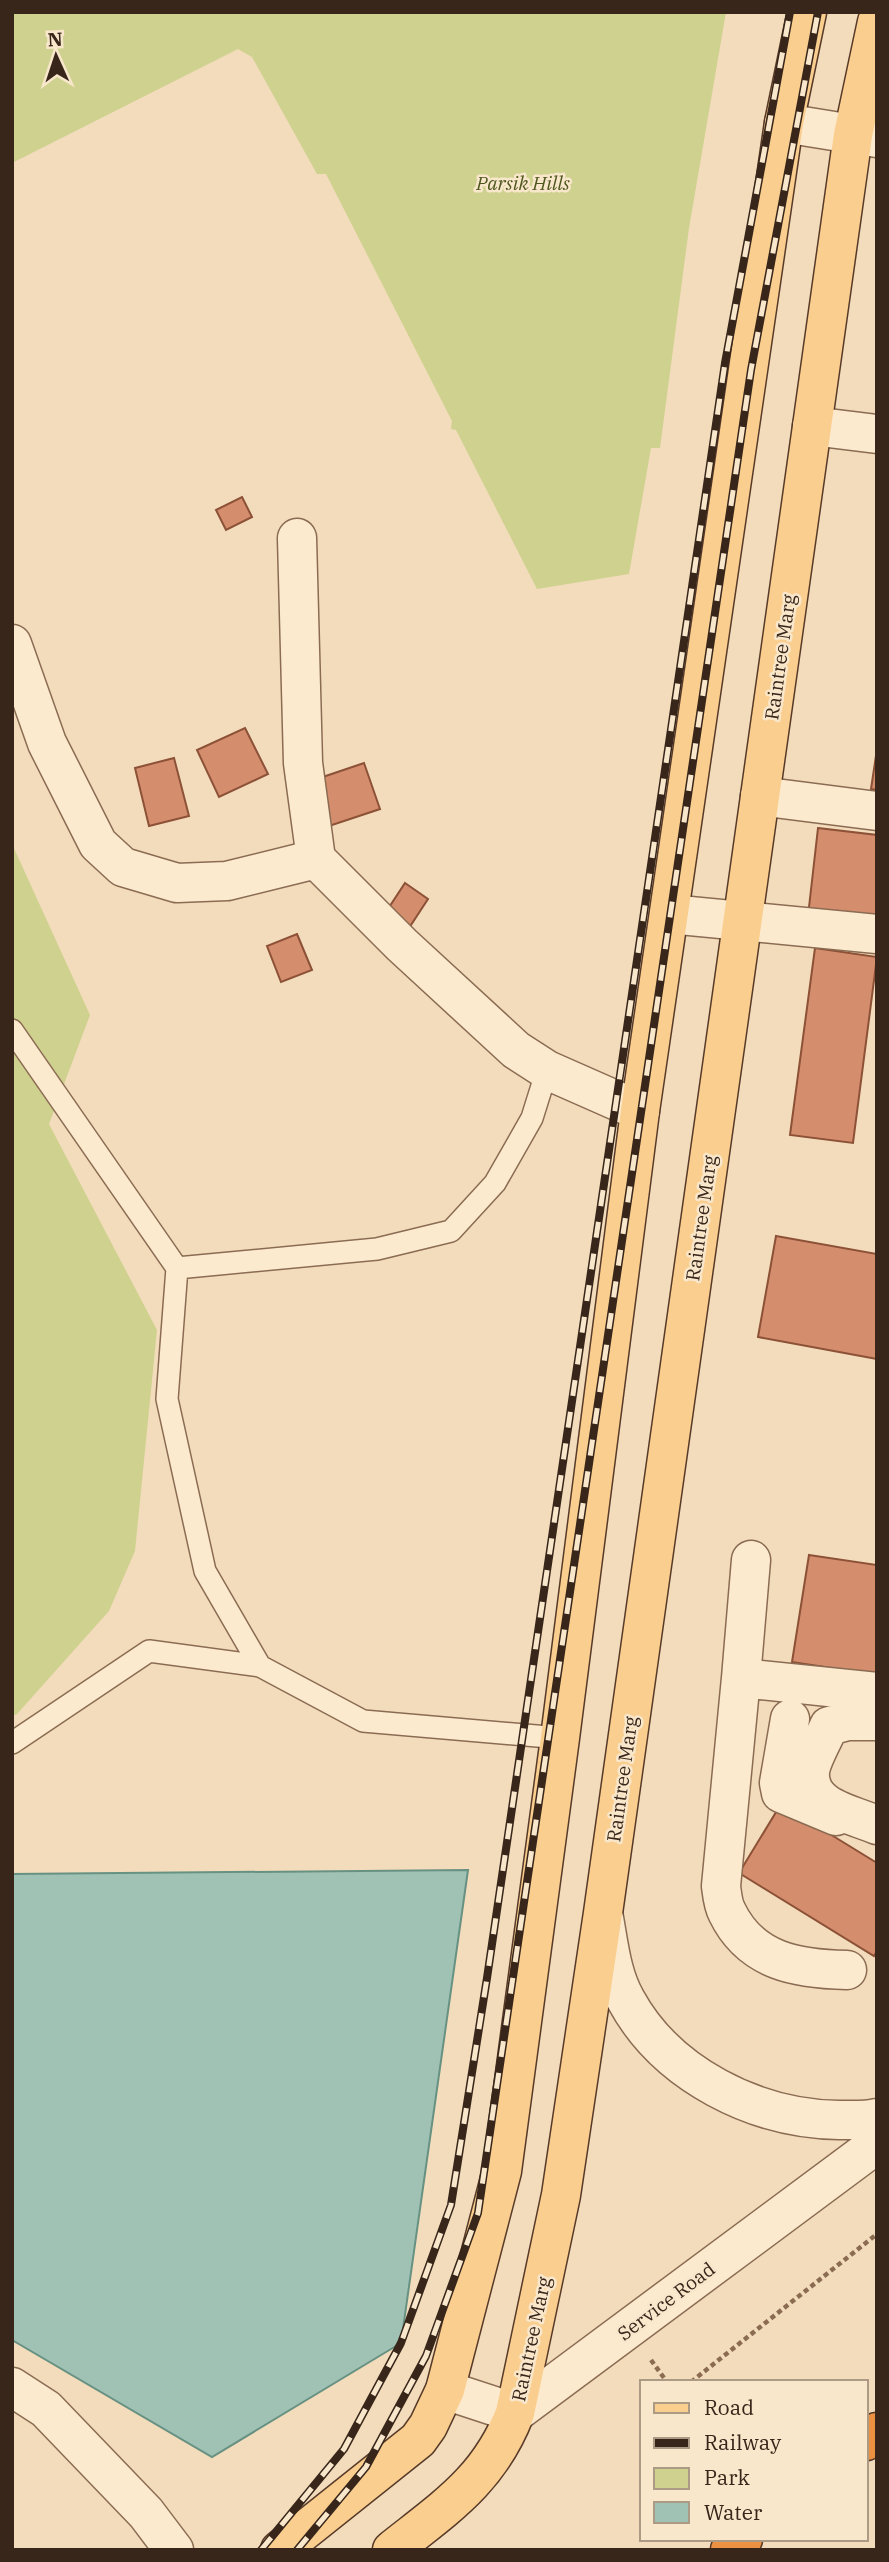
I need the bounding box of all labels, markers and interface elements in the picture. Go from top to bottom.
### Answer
north arrow [21,21,91,91]
text: N [47,27,63,51]
park label: Parsik Hills [475,171,570,195]
street label: Raintree Marg [759,592,801,721]
street label: Raintree Marg [680,1153,722,1282]
street label: Raintree Marg [601,1714,643,1843]
street label: Service Road [612,2257,720,2345]
street label: Raintree Marg [506,2274,556,2404]
legend [640,2380,868,2541]
text: Road [704,2393,754,2421]
text: Railway [704,2428,782,2456]
text: Park [704,2463,751,2491]
text: Water [704,2498,763,2526]

